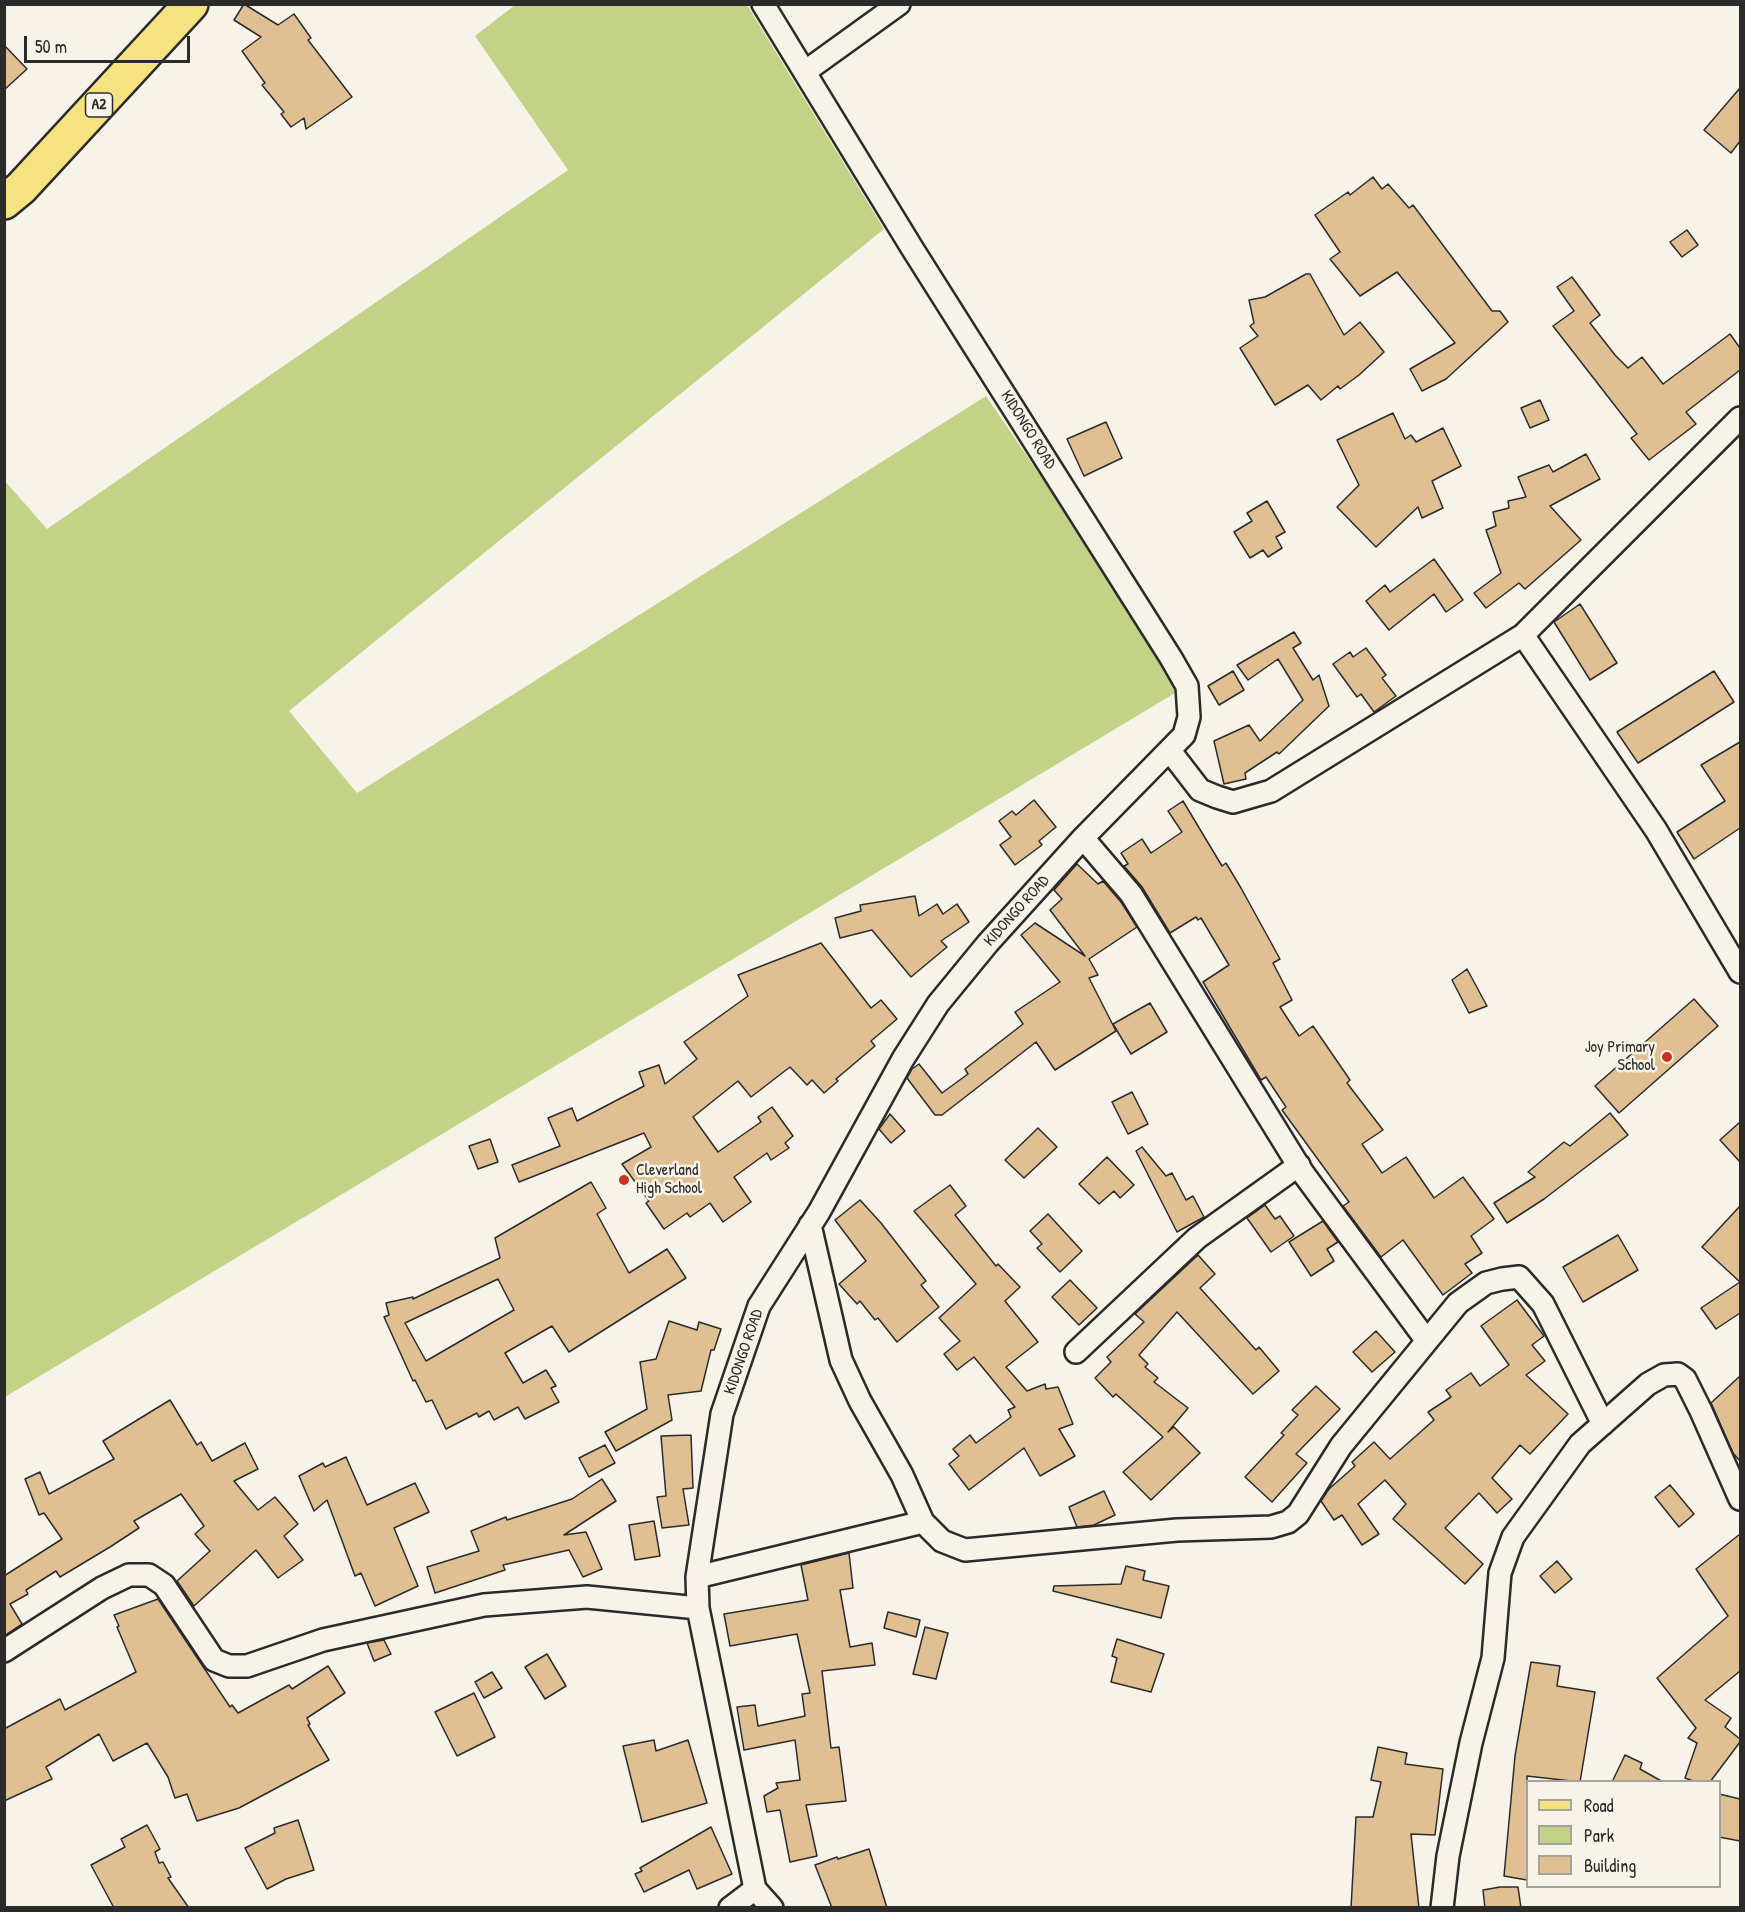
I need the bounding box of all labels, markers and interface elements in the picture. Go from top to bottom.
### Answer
scale bar [27,24,194,62]
text: 50 m [35,34,67,59]
road number: A2 [86,93,112,117]
street label: KIDONGO ROAD [996,387,1060,473]
street label: KIDONGO ROAD [980,872,1054,950]
place label: Joy Primary School [1585,1038,1655,1076]
marker: Joy Primary School [1660,1050,1674,1064]
place label: Cleverland High School [636,1161,702,1199]
marker: Cleverland High School [617,1173,631,1187]
street label: KIDONGO ROAD [720,1307,768,1397]
legend [1526,1780,1721,1888]
text: Road [1584,1793,1614,1818]
text: Park [1584,1823,1614,1848]
text: Building [1584,1853,1636,1878]

